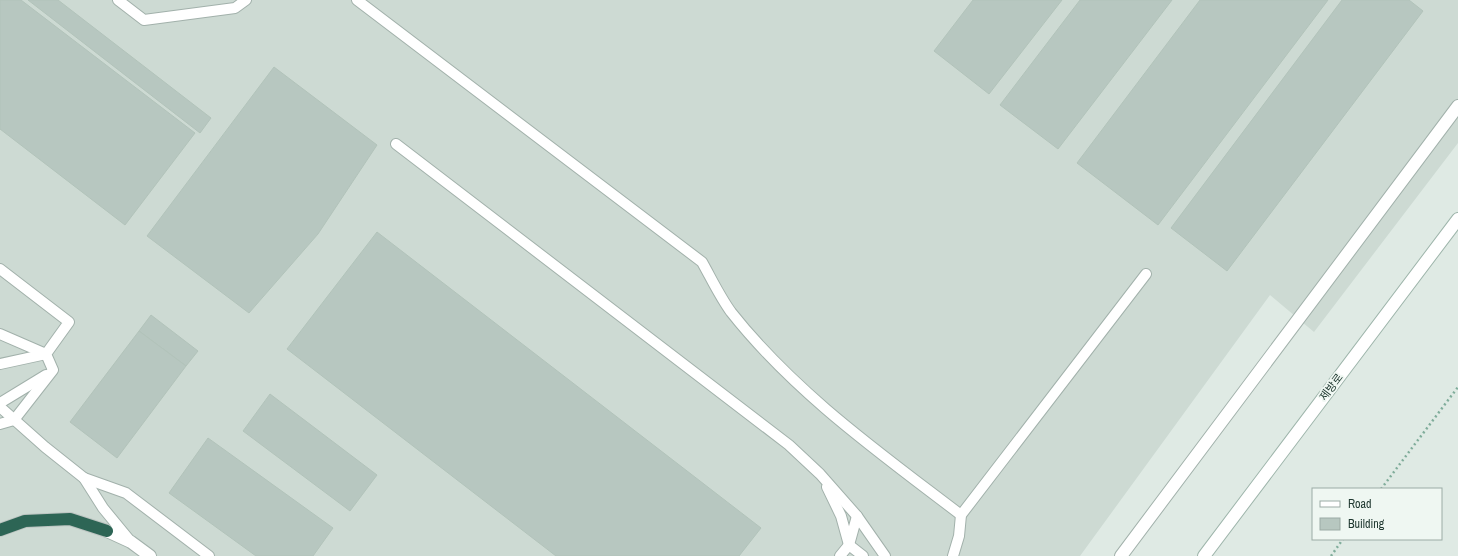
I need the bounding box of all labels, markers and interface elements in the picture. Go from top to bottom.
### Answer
street label: 제방로 [1316,371,1346,403]
legend [1312,488,1442,540]
text: Road [1348,496,1372,512]
text: Building [1348,516,1385,532]

